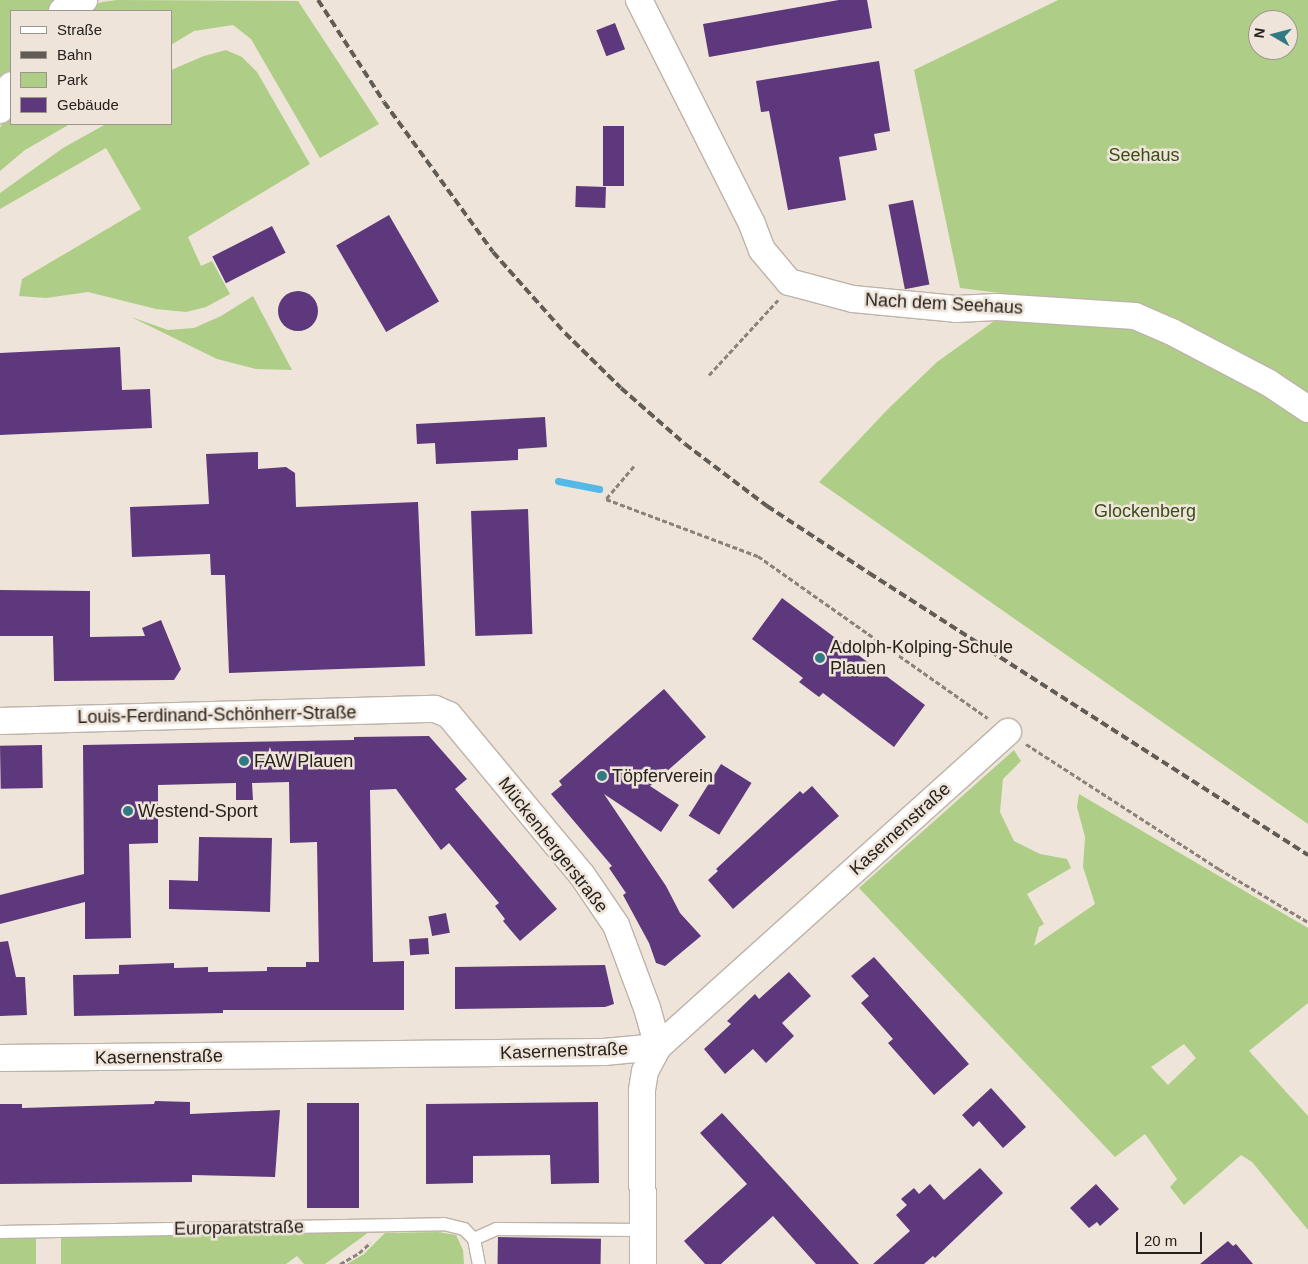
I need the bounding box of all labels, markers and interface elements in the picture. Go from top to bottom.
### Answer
legend [10,10,172,125]
north arrow [1248,10,1298,60]
text: Straße [57,21,102,38]
text: N [1251,27,1268,39]
text: Bahn [57,46,92,63]
text: Park [57,71,88,88]
text: Gebäude [57,96,119,113]
park label: Seehaus [1108,144,1180,166]
street label: Nach dem Seehaus [864,289,1024,319]
park label: Glockenberg [1094,500,1196,522]
place label: Adolph-Kolping-Schule Plauen [830,637,1013,680]
marker: Adolph-Kolping-Schule Plauen [814,652,826,664]
street label: Louis-Ferdinand-Schönherr-Straße [77,702,357,728]
place label: FAW Plauen [254,750,353,772]
marker: FAW Plauen [238,755,250,767]
place label: Töpferverein [612,765,713,787]
marker: Töpferverein [596,770,608,782]
street label: Mückenbergerstraße [493,773,613,917]
street label: Kasernenstraße [845,778,955,880]
place label: Westend-Sport [138,800,258,822]
marker: Westend-Sport [122,805,134,817]
street label: Kasernenstraße [500,1038,628,1064]
street label: Kasernenstraße [95,1045,223,1069]
street label: Europaratstraße [174,1216,304,1240]
scale bar [1138,1222,1204,1254]
text: 20 m [1144,1232,1177,1249]

